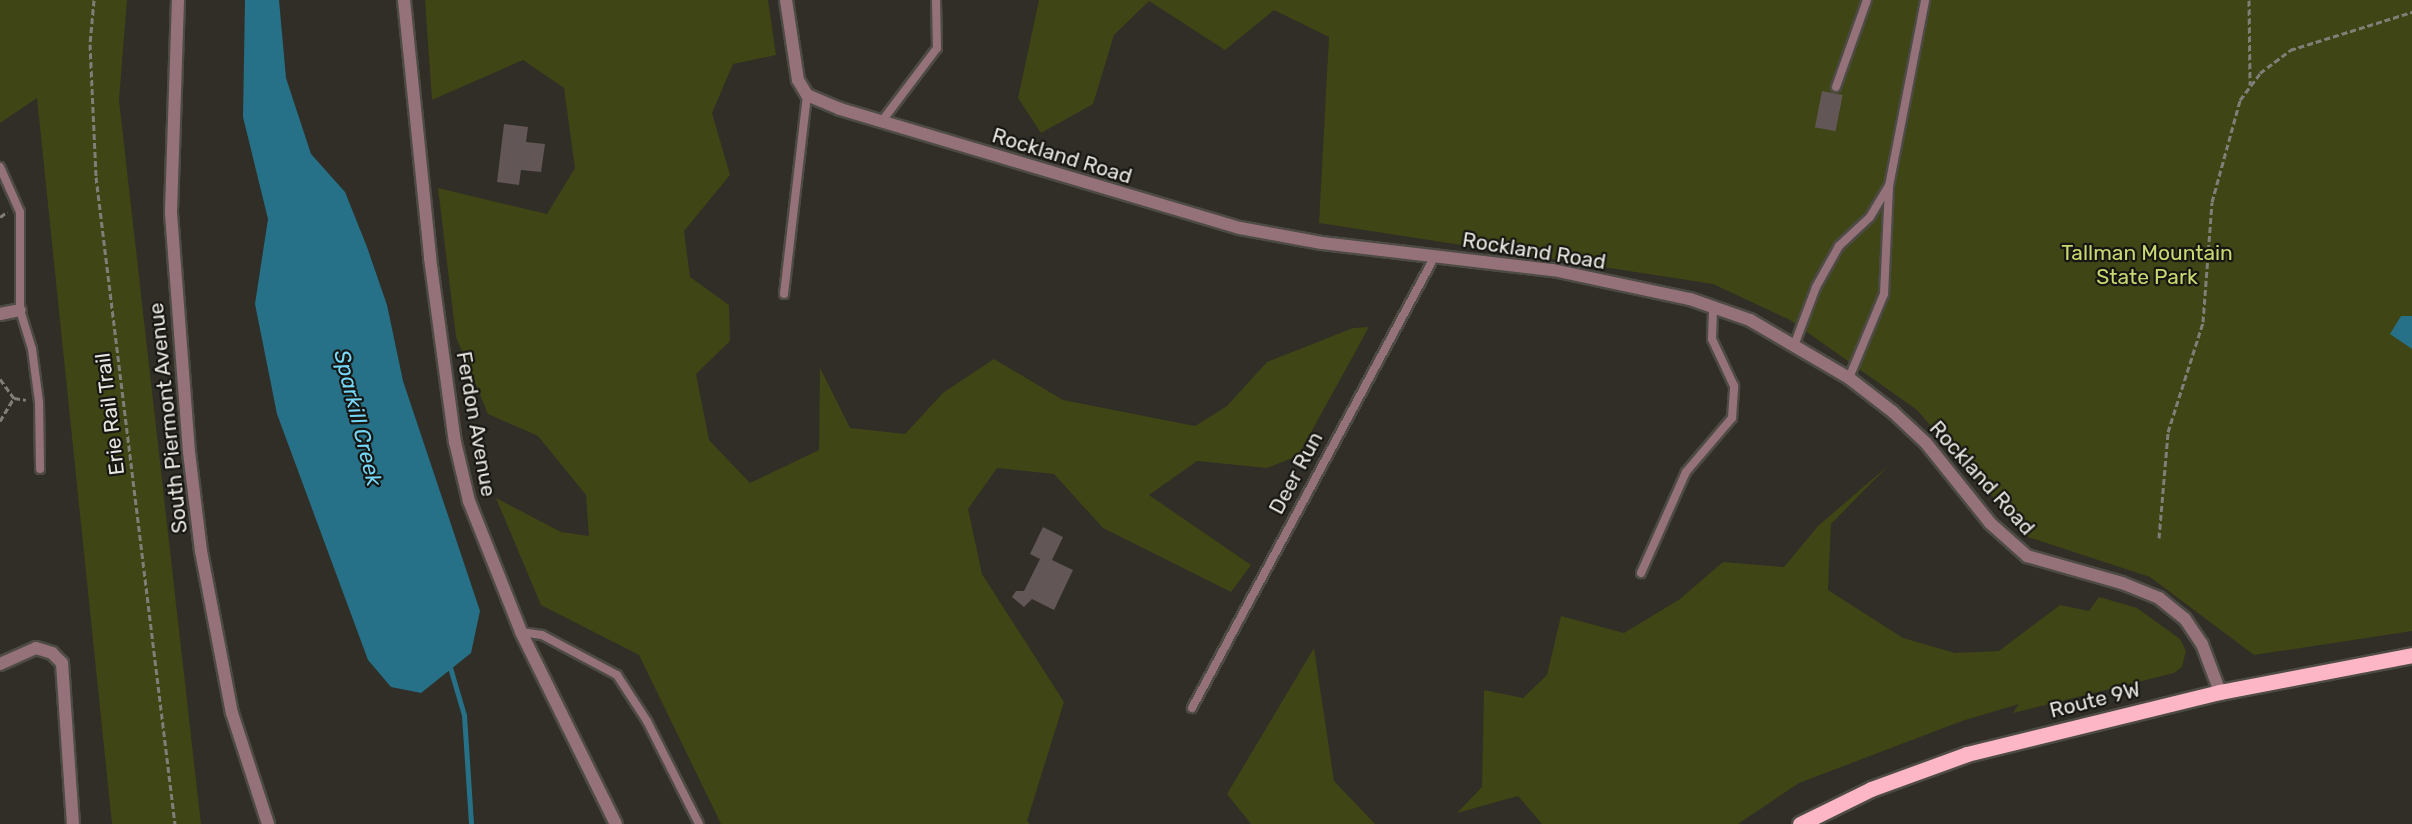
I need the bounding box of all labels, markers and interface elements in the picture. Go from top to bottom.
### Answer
street label: Rockland Road [989,123,1135,189]
street label: Rockland Road [1460,227,1608,275]
park label: Tallman Mountain State Park [2061,240,2233,290]
street label: South Piermont Avenue [143,301,193,535]
water label: Sparkill Creek [328,347,388,489]
street label: Ferdon Avenue [451,349,501,499]
street label: Erie Rail Trail [90,351,130,477]
street label: Rockland Road [1924,416,2040,540]
street label: Deer Run [1264,427,1328,519]
street label: Route 9W [2047,677,2143,723]

